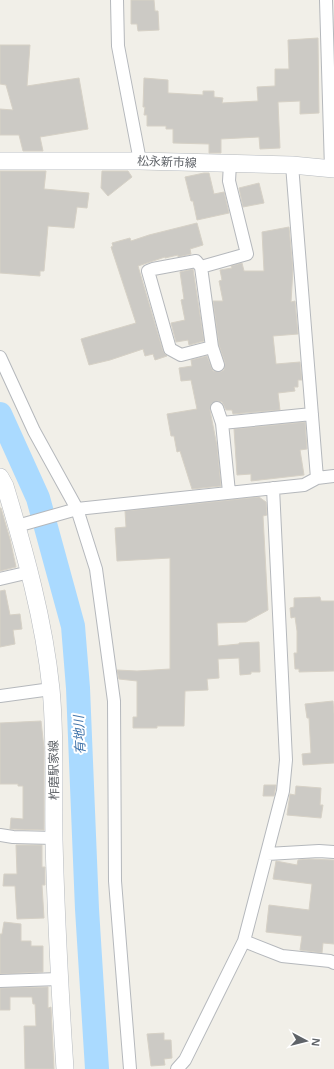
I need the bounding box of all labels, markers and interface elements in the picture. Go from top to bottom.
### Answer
street label: 松永新市線 [137,154,197,170]
water label: 有地川 [71,713,88,755]
street label: 柞磨駅家線 [46,740,62,800]
north arrow [286,1021,326,1061]
text: N [309,1038,322,1047]

